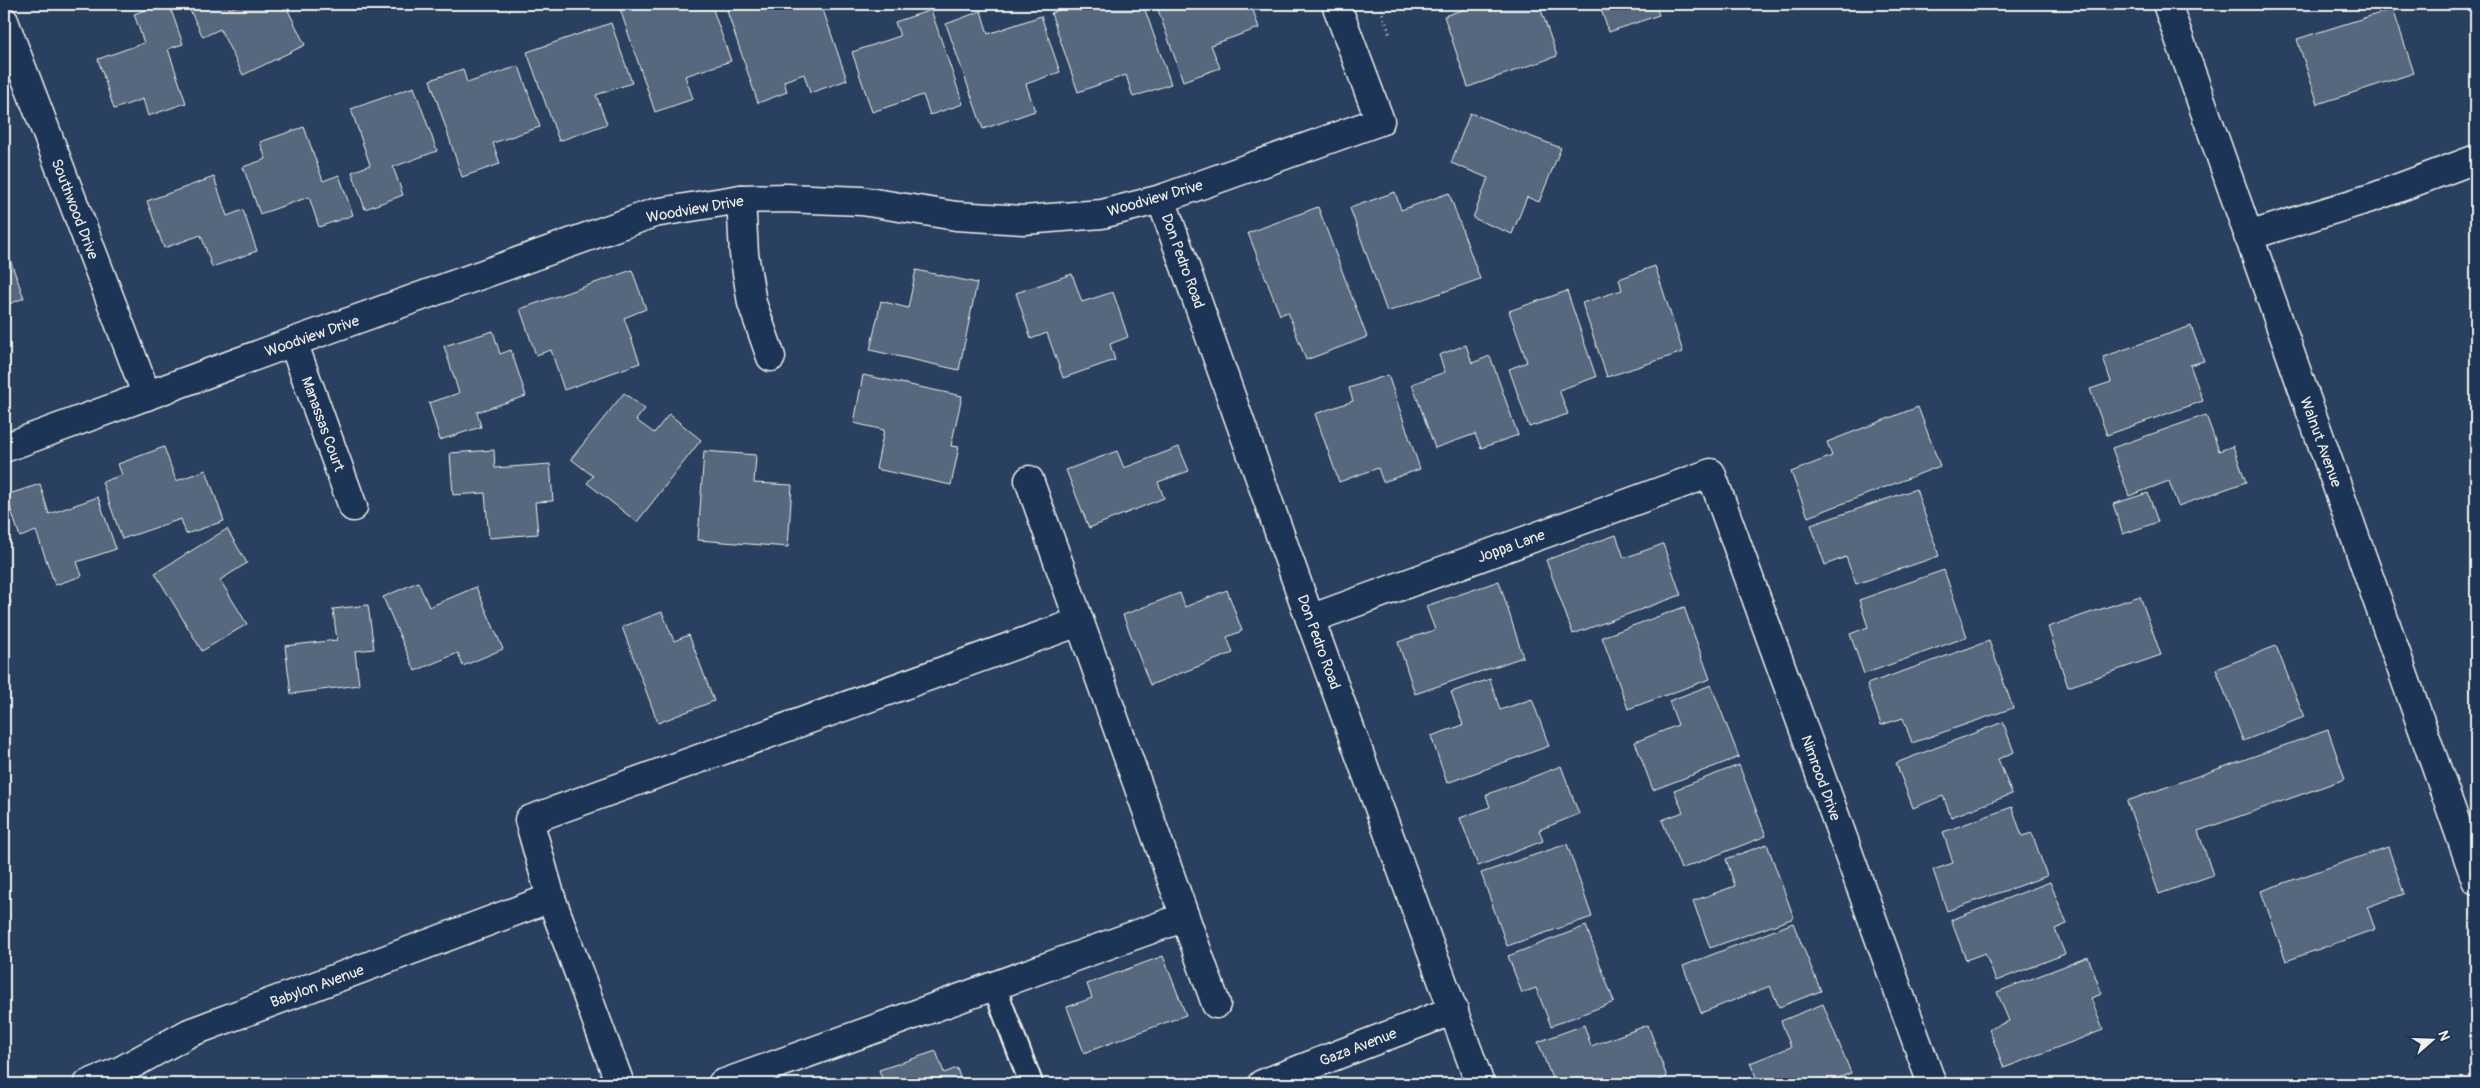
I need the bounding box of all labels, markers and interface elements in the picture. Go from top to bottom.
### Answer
street label: Southwood Drive [47,156,103,263]
street label: Woodview Drive [1105,176,1206,221]
street label: Woodview Drive [645,191,746,227]
street label: Don Pedro Road [1157,211,1208,311]
street label: Woodview Drive [262,311,362,361]
street label: Manassas Court [297,374,349,475]
street label: Walnut Avenue [2295,394,2346,491]
street label: Joppa Lane [1475,525,1548,567]
street label: Don Pedro Road [1293,592,1344,692]
street label: Nimrood Drive [1796,733,1845,824]
street label: Babylon Avenue [268,960,367,1012]
north arrow [2408,1016,2458,1066]
street label: Gaza Avenue [1317,1024,1400,1071]
text: N [2434,1028,2453,1043]

